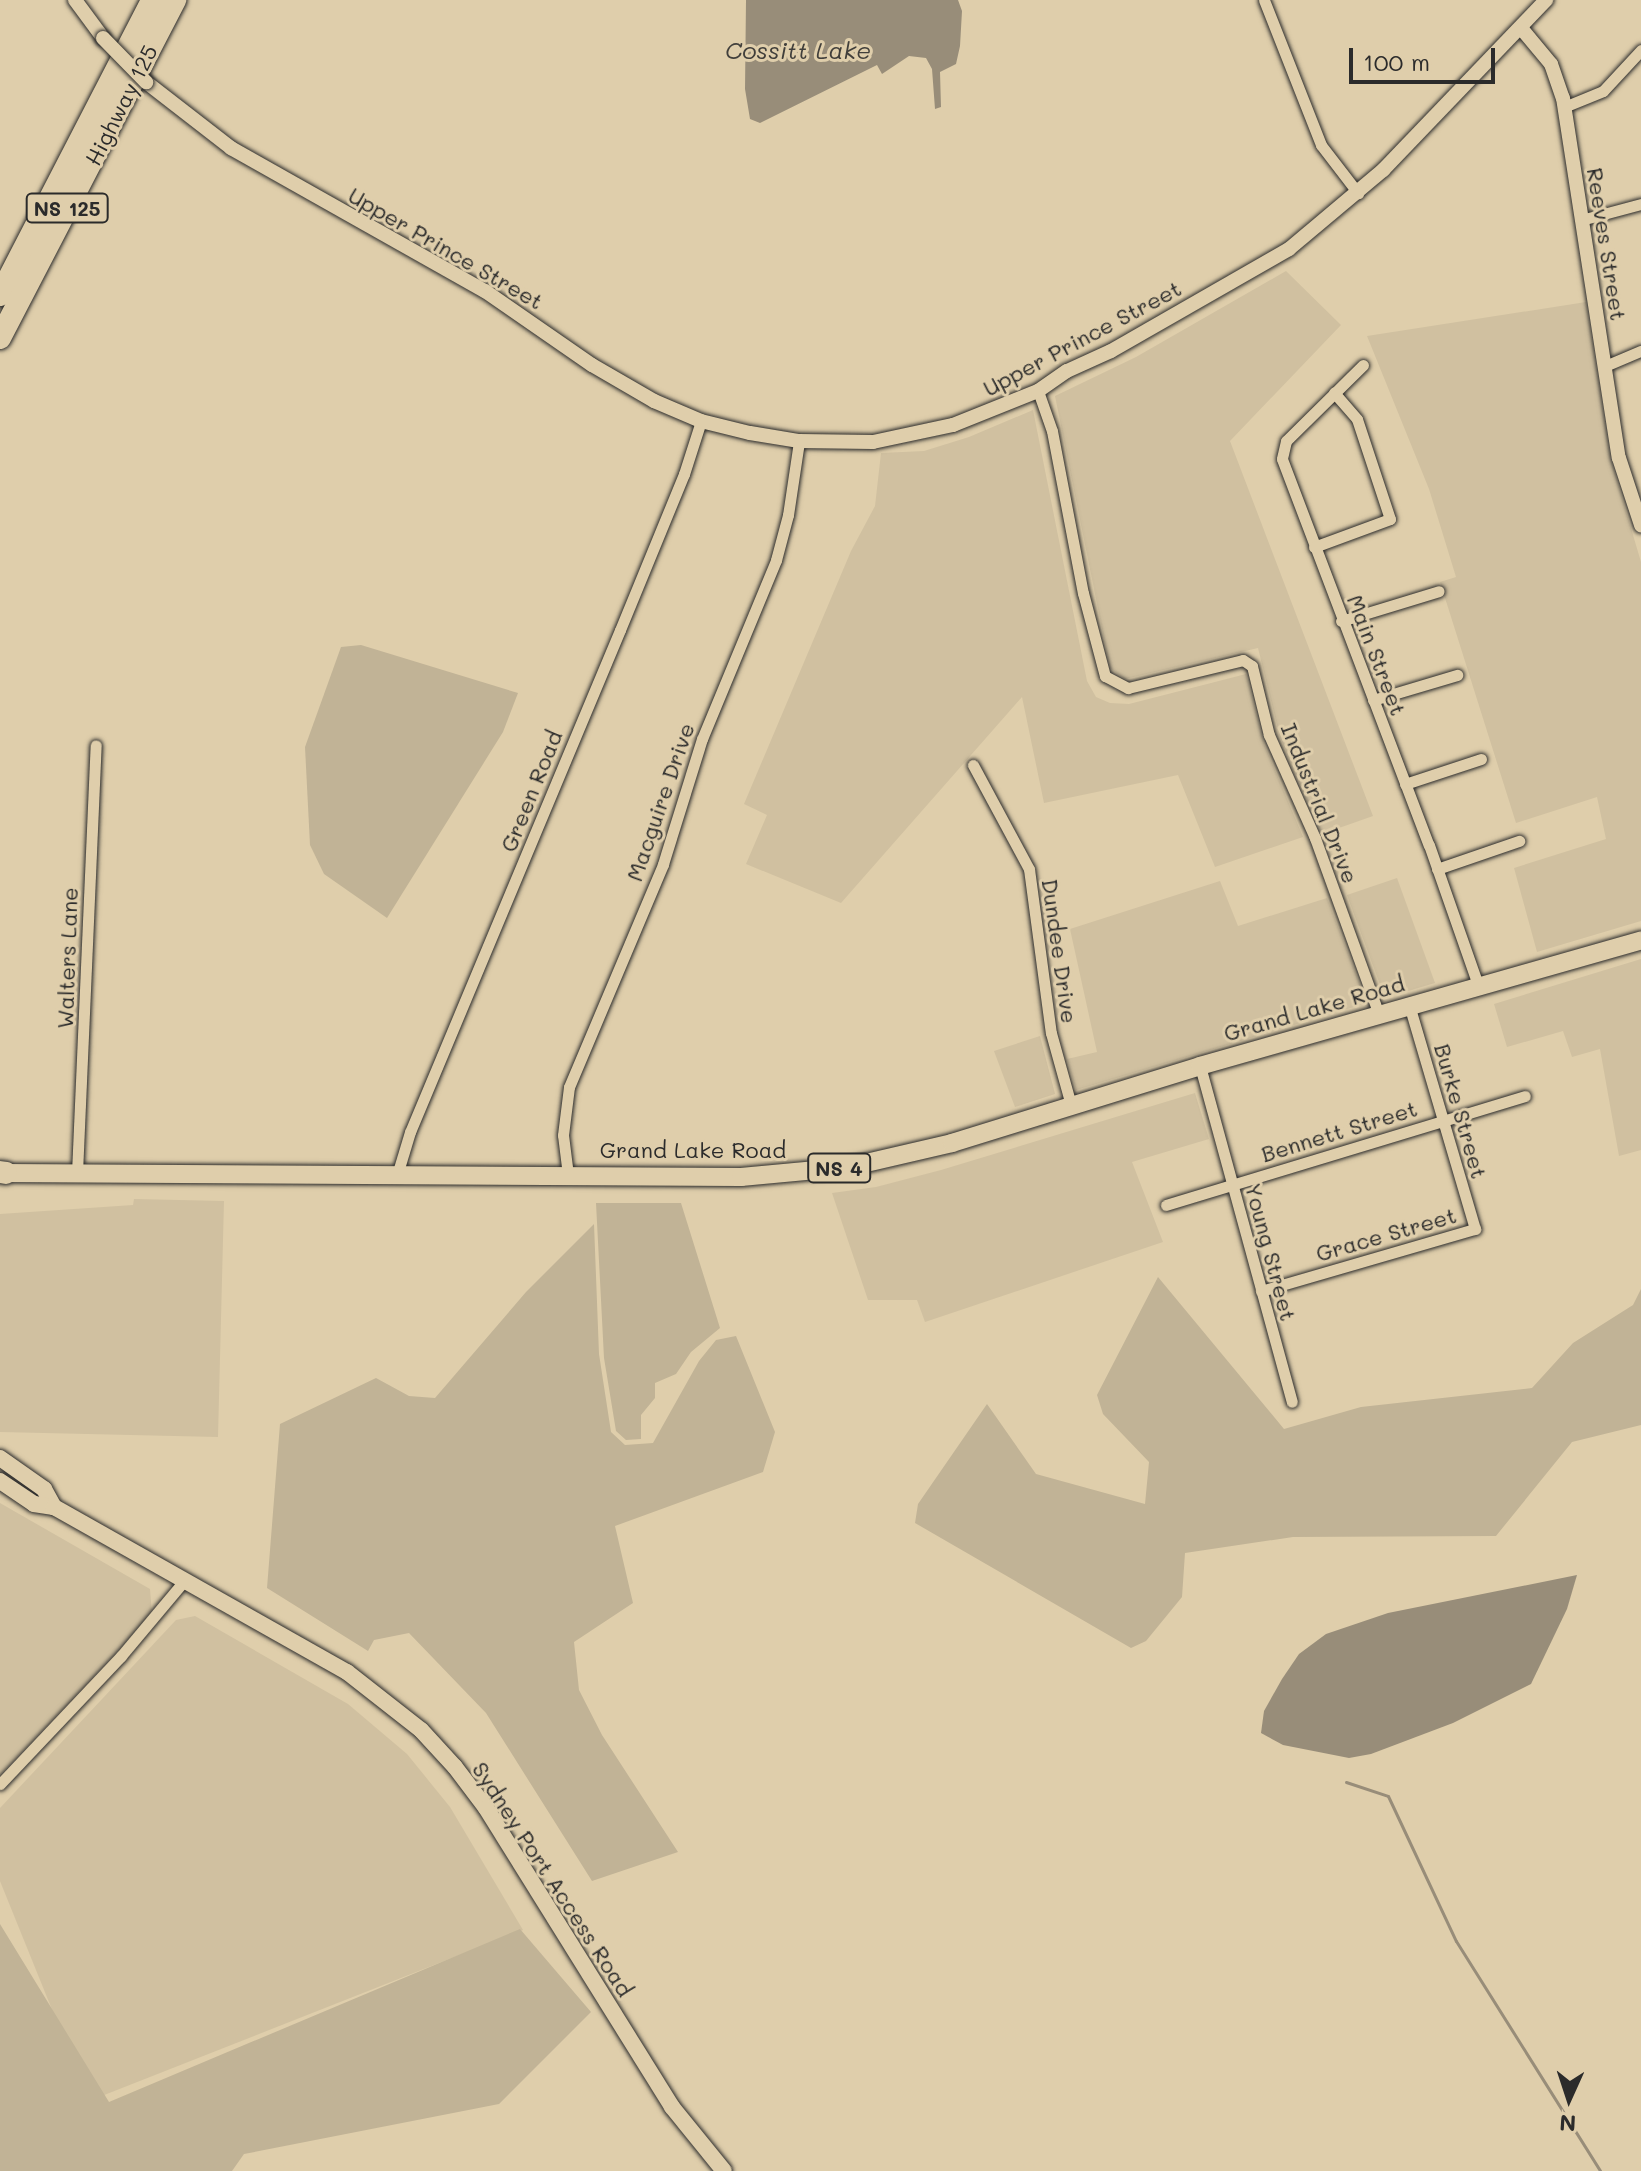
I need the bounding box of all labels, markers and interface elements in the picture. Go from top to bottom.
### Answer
scale bar [1353,32,1499,82]
water label: Cossitt Lake [725,36,871,64]
street label: Highway 125 [79,40,163,170]
text: 100 m [1363,46,1430,77]
street label: Reeves Street [1582,166,1632,322]
street label: Upper Prince Street [344,181,548,315]
road number: NS 125 [25,192,109,224]
street label: Upper Prince Street [978,275,1186,401]
street label: Main Street [1342,591,1412,719]
street label: Macguire Drive [621,719,699,885]
street label: Industrial Drive [1276,719,1364,887]
street label: Green Road [495,726,567,856]
street label: Dundee Drive [1037,877,1083,1025]
street label: Walters Lane [51,887,83,1029]
street label: Grand Lake Road [1221,970,1407,1046]
street label: Burke Street [1429,1041,1493,1181]
street label: Bennett Street [1258,1095,1420,1167]
street label: Grand Lake Road [600,1137,786,1163]
road number: NS 4 [807,1152,871,1184]
street label: Young Street [1240,1180,1302,1324]
street label: Grace Street [1313,1201,1459,1267]
street label: Sydney Port Access Road [467,1757,639,2001]
north arrow [1529,2059,1609,2139]
text: N [1559,2109,1577,2138]

